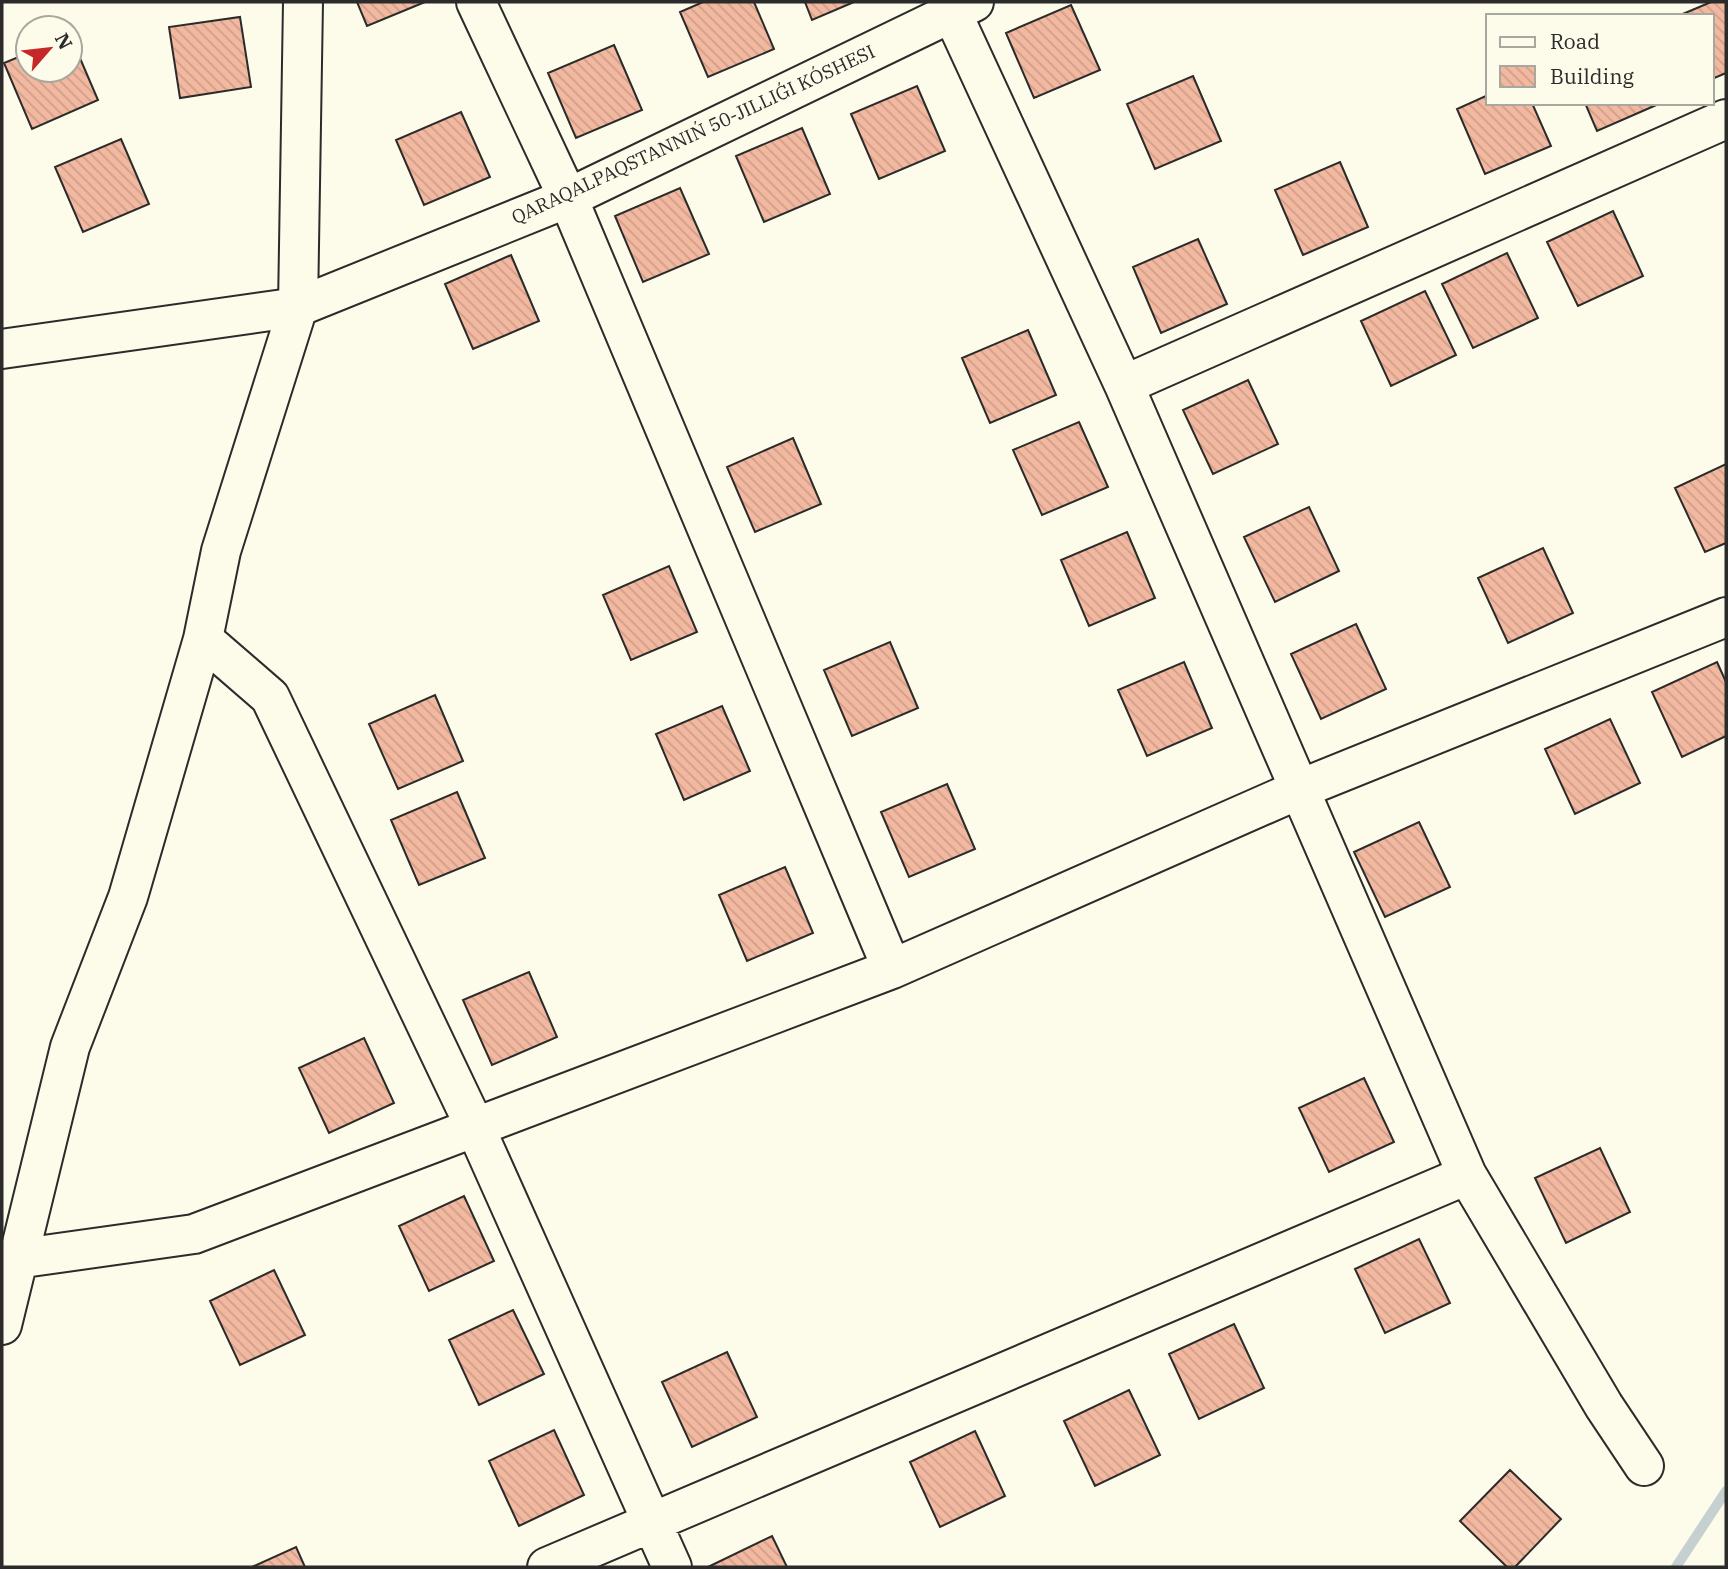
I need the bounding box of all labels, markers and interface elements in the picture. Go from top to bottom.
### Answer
north arrow [14,14,84,84]
legend [1486,14,1714,105]
text: Road [1550,27,1600,55]
text: N [50,29,78,53]
street label: QARAQALPAQSTANNIŃ 50-JILLIǴI KÓSHESI [508,39,878,229]
text: Building [1550,62,1635,90]

